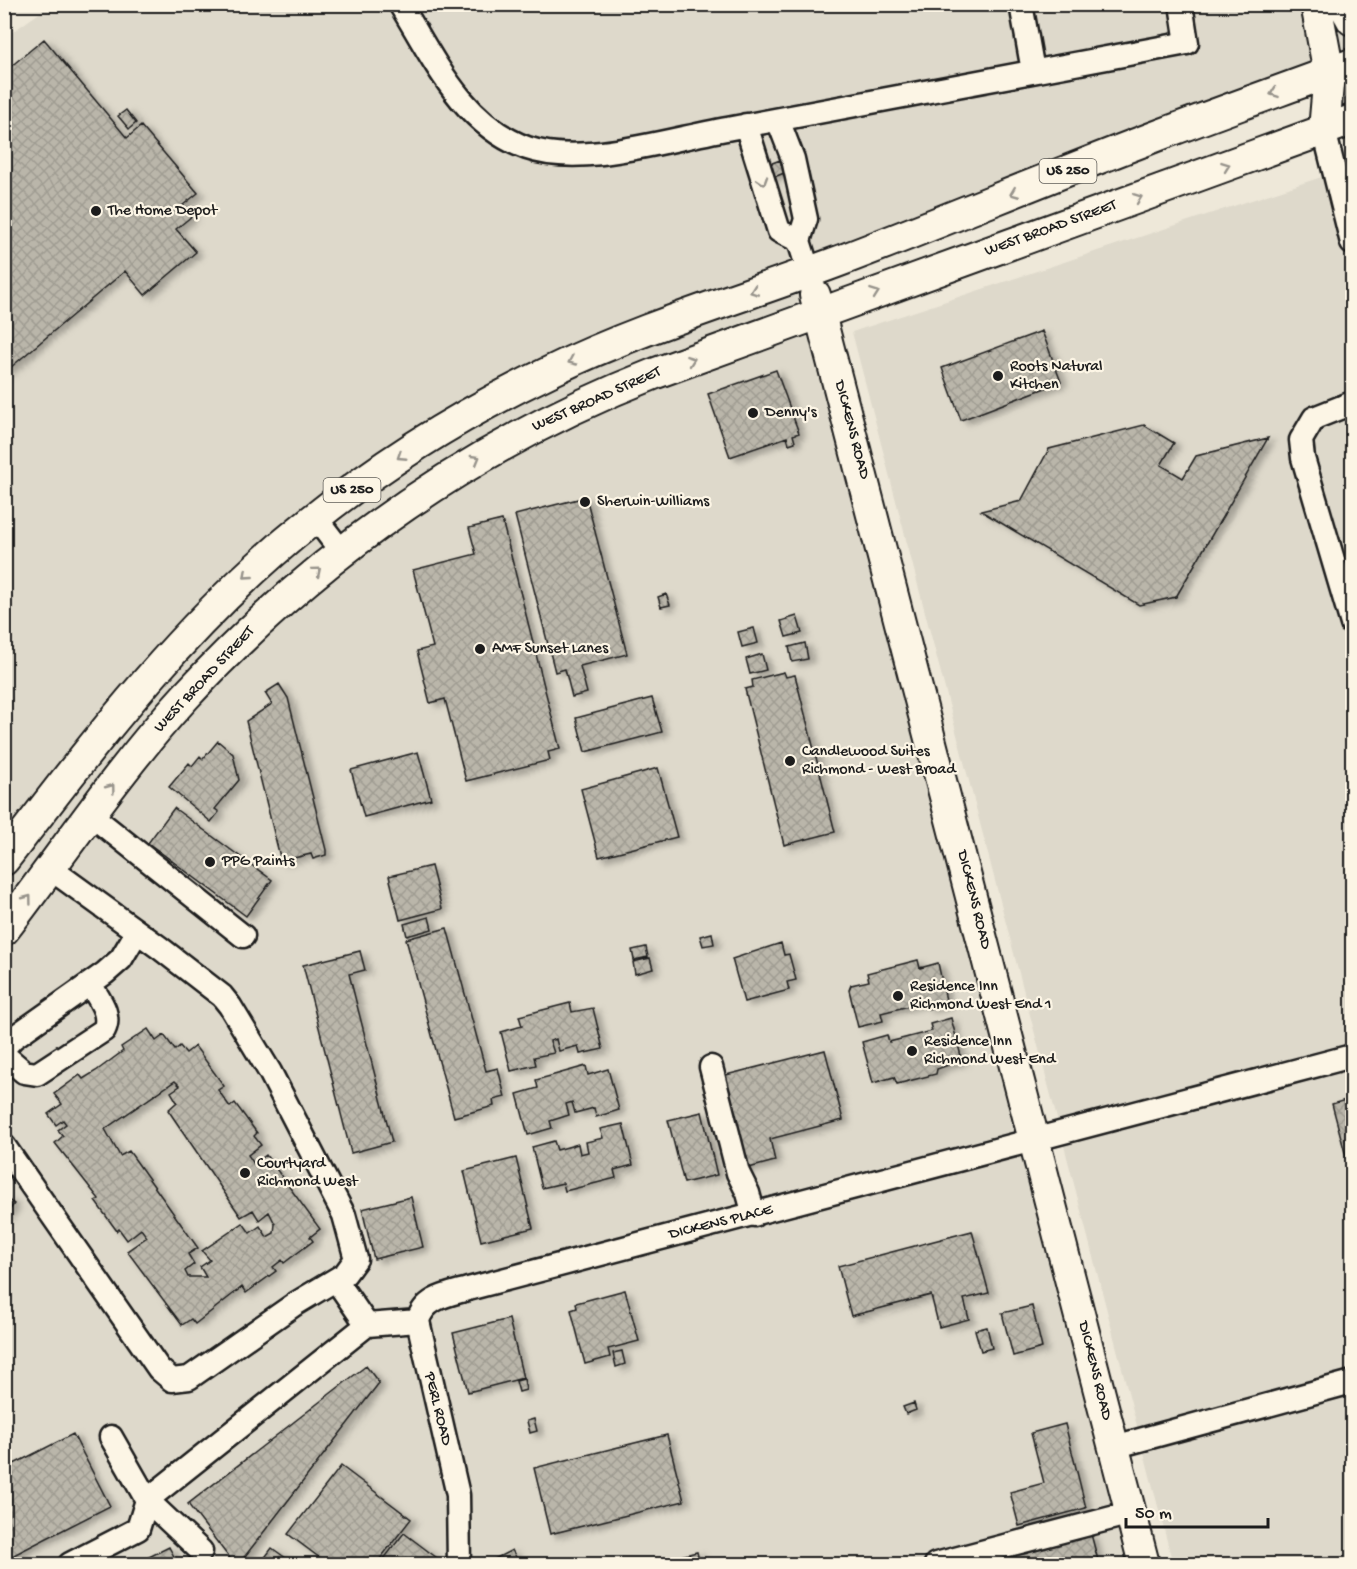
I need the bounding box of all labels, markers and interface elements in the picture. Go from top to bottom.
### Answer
one-way arrow [1269,85,1280,98]
road number: US 250 [1040,159,1096,183]
one-way arrow [1220,161,1231,174]
one-way arrow [756,175,769,186]
one-way arrow [1009,186,1020,198]
one-way arrow [1131,193,1142,205]
street label: WEST BROAD STREET [983,196,1120,262]
place label: The Home Depot [107,202,219,221]
marker: The Home Depot [89,204,103,218]
one-way arrow [749,284,759,297]
one-way arrow [869,288,880,301]
one-way arrow [567,354,578,366]
one-way arrow [685,355,696,368]
place label: Roots Natural Kitchen [1010,358,1103,395]
street label: WEST BROAD STREET [530,363,665,437]
marker: Roots Natural Kitchen [991,369,1005,383]
street label: DICKENS ROAD [828,378,873,482]
place label: Denny's [764,404,818,423]
marker: Denny's [746,406,760,420]
one-way arrow [397,448,407,460]
one-way arrow [470,455,481,466]
road number: US 250 [324,478,380,502]
place label: Sherwin-Williams [597,493,710,512]
marker: Sherwin-Williams [578,495,592,509]
one-way arrow [310,567,321,578]
one-way arrow [243,568,254,579]
street label: WEST BROAD STREET [151,622,260,737]
place label: AMF Sunset Lanes [492,640,609,659]
marker: AMF Sunset Lanes [473,642,487,656]
place label: Candlewood Suites Richmond - West Broad [802,743,957,780]
marker: Candlewood Suites Richmond - West Broad [783,754,797,768]
one-way arrow [104,784,115,795]
street label: DICKENS ROAD [951,848,995,952]
place label: PPG Paints [221,853,296,872]
marker: PPG Paints [203,855,217,869]
one-way arrow [21,895,32,906]
place label: Residence Inn Richmond West End 1 [910,978,1052,1015]
marker: Residence Inn Richmond West End 1 [891,989,905,1003]
place label: Residence Inn Richmond West End [924,1033,1057,1070]
marker: Residence Inn Richmond West End [905,1044,919,1058]
place label: Courtyard Richmond West [257,1155,359,1192]
marker: Courtyard Richmond West [238,1166,252,1180]
street label: DICKENS PLACE [666,1201,776,1245]
street label: DICKENS ROAD [1072,1319,1116,1423]
street label: PERL ROAD [419,1369,455,1448]
scale bar [1126,1491,1268,1529]
text: 50 m [1135,1504,1172,1525]

